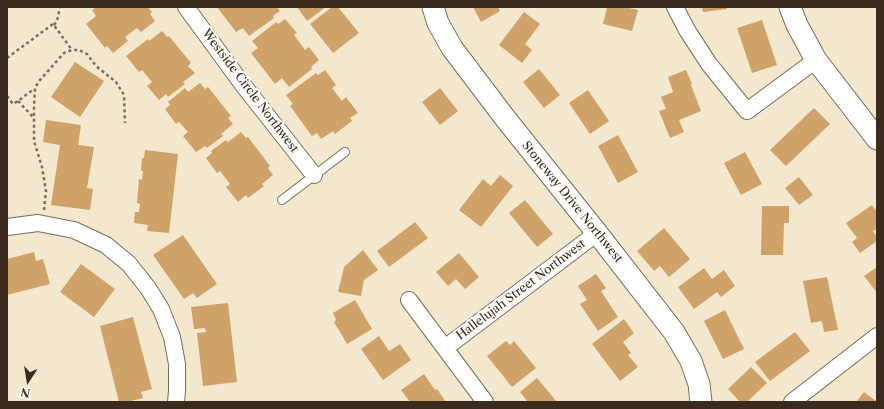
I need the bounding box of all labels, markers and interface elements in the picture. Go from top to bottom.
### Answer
street label: Westside Circle Northwest [199,26,301,156]
street label: Stoneway Drive Northwest [519,138,625,266]
street label: Hallelujah Street Northwest [454,237,588,343]
north arrow [8,361,48,401]
text: N [19,385,32,401]

